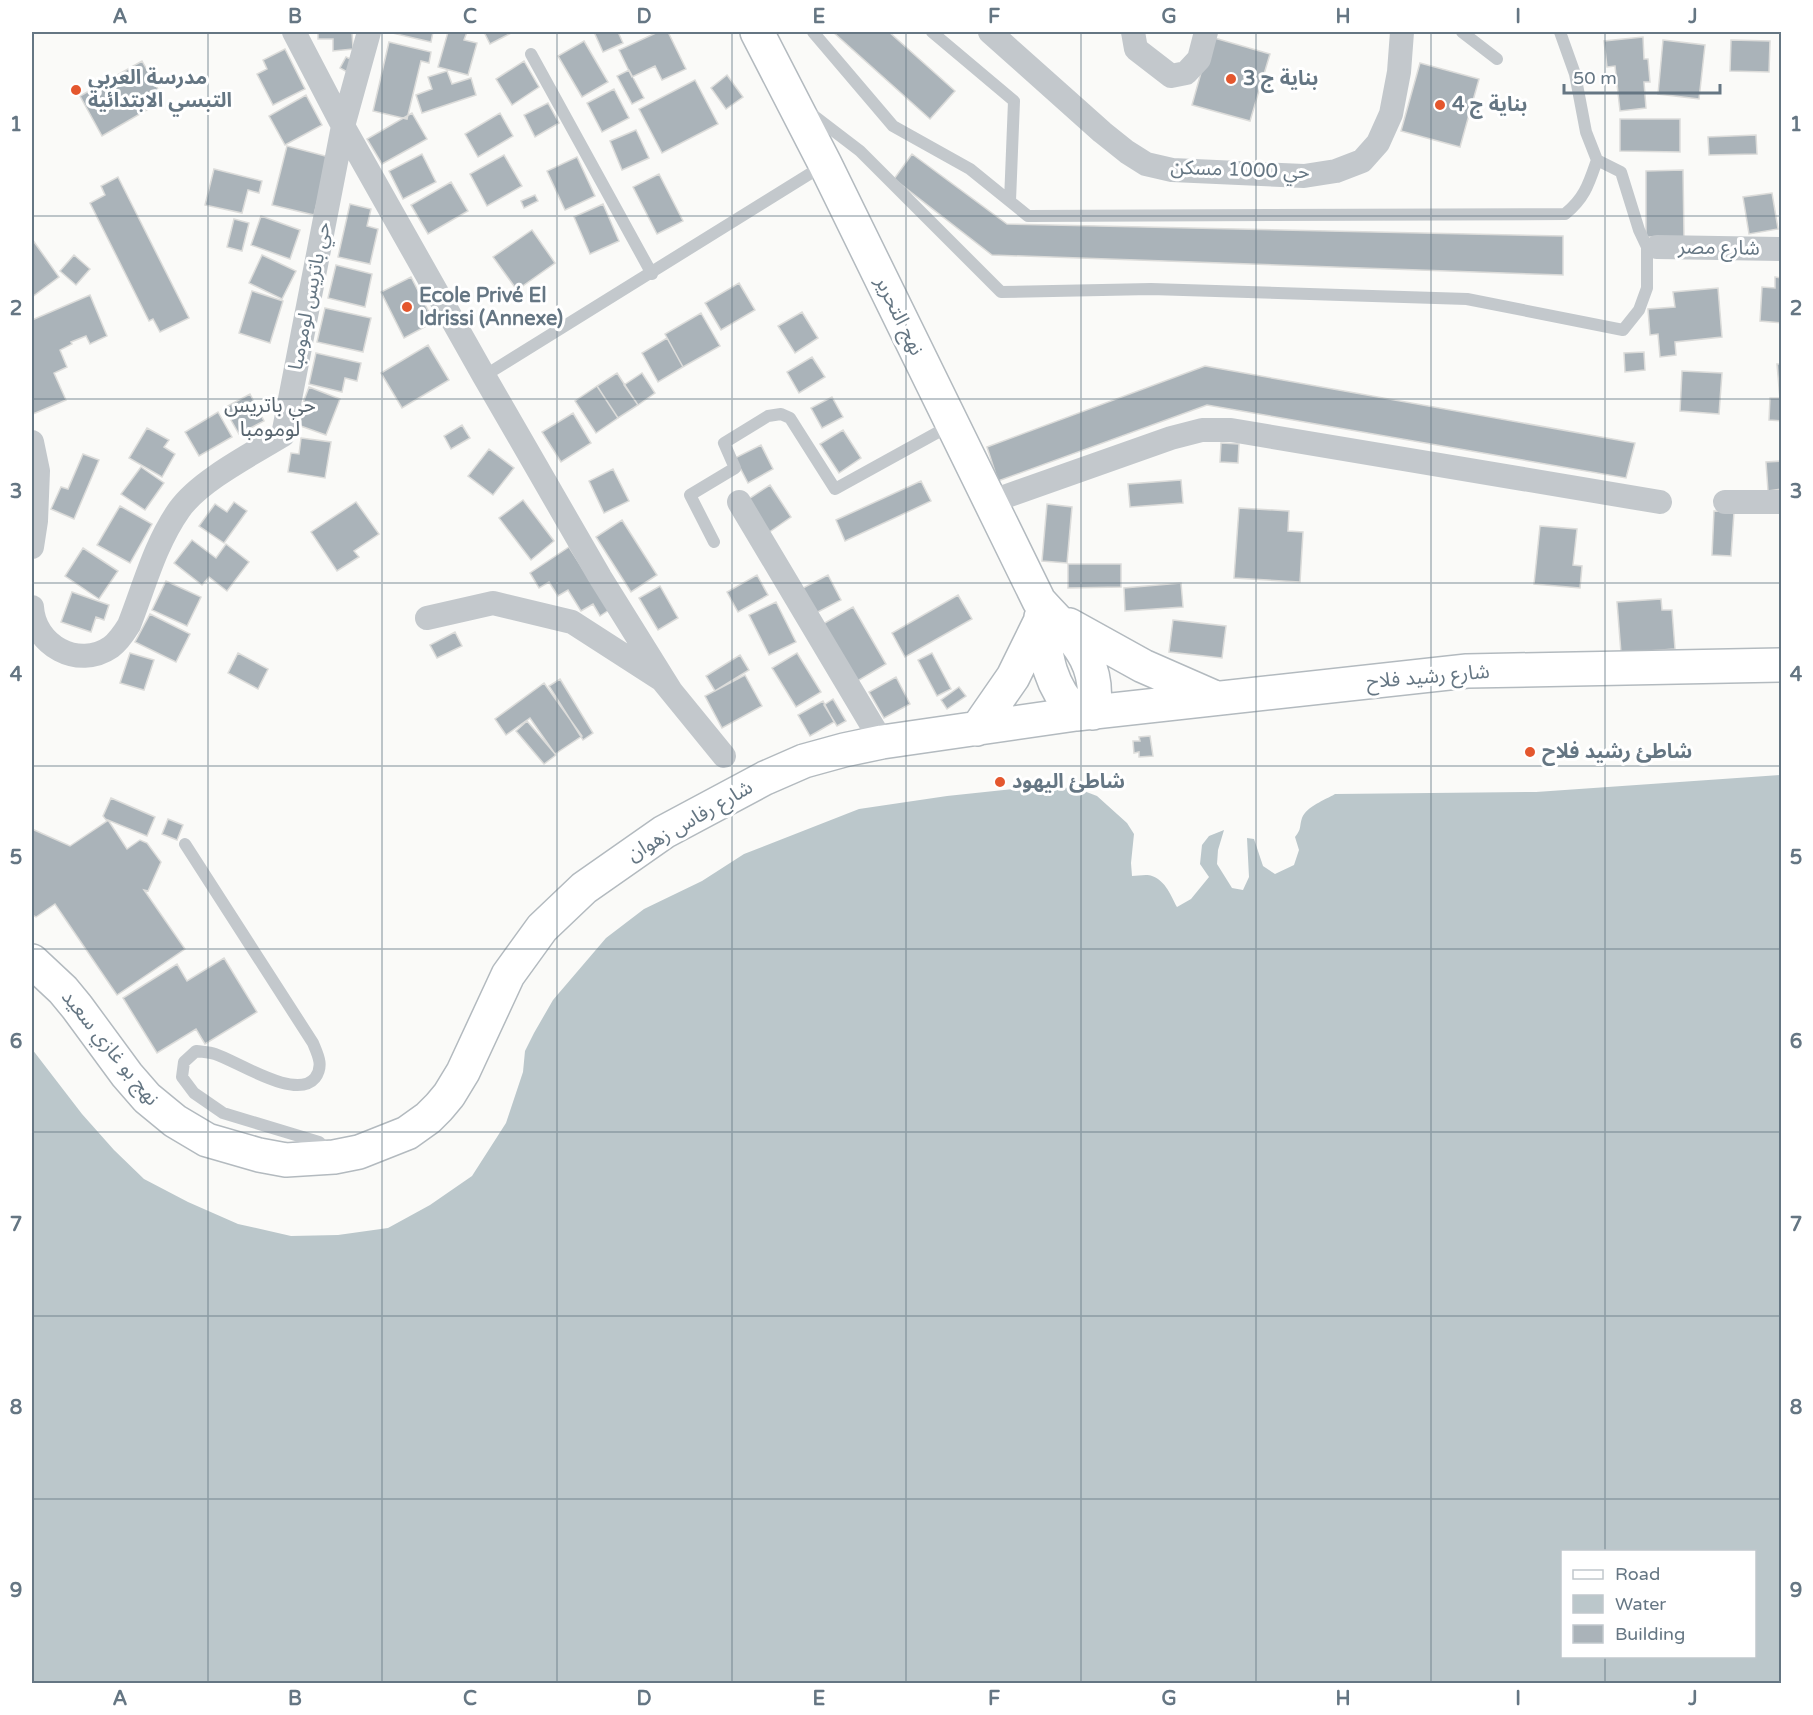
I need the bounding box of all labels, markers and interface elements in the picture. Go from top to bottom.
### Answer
text: A [113,5,128,29]
text: B [288,5,302,29]
text: C [463,5,477,29]
text: D [636,5,652,29]
text: E [813,5,826,29]
text: F [988,5,1000,29]
text: G [1161,5,1177,29]
text: H [1335,5,1351,29]
text: I [1515,5,1521,29]
text: J [1687,5,1698,29]
scale bar [1564,57,1720,95]
place label: مدرسة العربي التبسي الابتدائية [88,66,232,117]
place label: بناية ج 3 [1243,67,1318,93]
text: 50 m [1573,67,1617,89]
marker: بناية ج 3 [1224,72,1238,86]
marker: مدرسة العربي التبسي الابتدائية [69,83,83,97]
place label: بناية ج 4 [1452,93,1527,119]
marker: بناية ج 4 [1433,98,1447,112]
text: 1 [10,113,22,137]
text: 1 [1790,113,1802,137]
street label: حي 1000 مسكن [1170,156,1310,187]
street label: حي باتريس لومومبا [284,220,339,373]
street label: شارع مصر [1677,235,1760,263]
street label: نهج التحرير [867,272,928,360]
place label: Ecole Privé El Idrissi (Annexe) [419,284,563,331]
text: 2 [10,297,22,321]
text: 2 [1790,297,1802,321]
marker: Ecole Privé El Idrissi (Annexe) [400,300,414,314]
district label: حي باتريس لومومبا [224,393,316,442]
text: 3 [10,480,22,504]
text: 3 [1790,480,1802,504]
street label: شارع رشيد فلاح [1365,660,1491,696]
text: 4 [10,663,23,687]
text: 4 [1790,663,1803,687]
place label: شاطئ رشيد فلاح [1542,740,1692,766]
marker: شاطئ رشيد فلاح [1523,745,1537,759]
place label: شاطئ اليهود [1012,770,1125,794]
street label: شارع رفاس زهوان [623,775,758,868]
marker: شاطئ اليهود [993,775,1007,789]
text: 5 [10,846,22,870]
text: 5 [1790,846,1802,870]
street label: نهج بو غازي سعيد [54,985,164,1112]
text: 6 [10,1030,22,1054]
text: 6 [1790,1030,1802,1054]
text: 7 [10,1213,22,1237]
text: 7 [1790,1213,1802,1237]
text: 8 [10,1396,22,1420]
text: 8 [1790,1396,1802,1420]
legend [1561,1550,1756,1658]
text: Road [1615,1563,1660,1585]
text: 9 [10,1579,22,1603]
text: 9 [1790,1579,1802,1603]
text: Water [1615,1593,1666,1615]
text: Building [1615,1623,1685,1645]
text: A [113,1687,128,1711]
text: B [288,1687,302,1711]
text: C [463,1687,477,1711]
text: D [636,1687,652,1711]
text: E [813,1687,826,1711]
text: F [988,1687,1000,1711]
text: G [1161,1687,1177,1711]
text: H [1335,1687,1351,1711]
text: I [1515,1687,1521,1711]
text: J [1687,1687,1698,1711]

